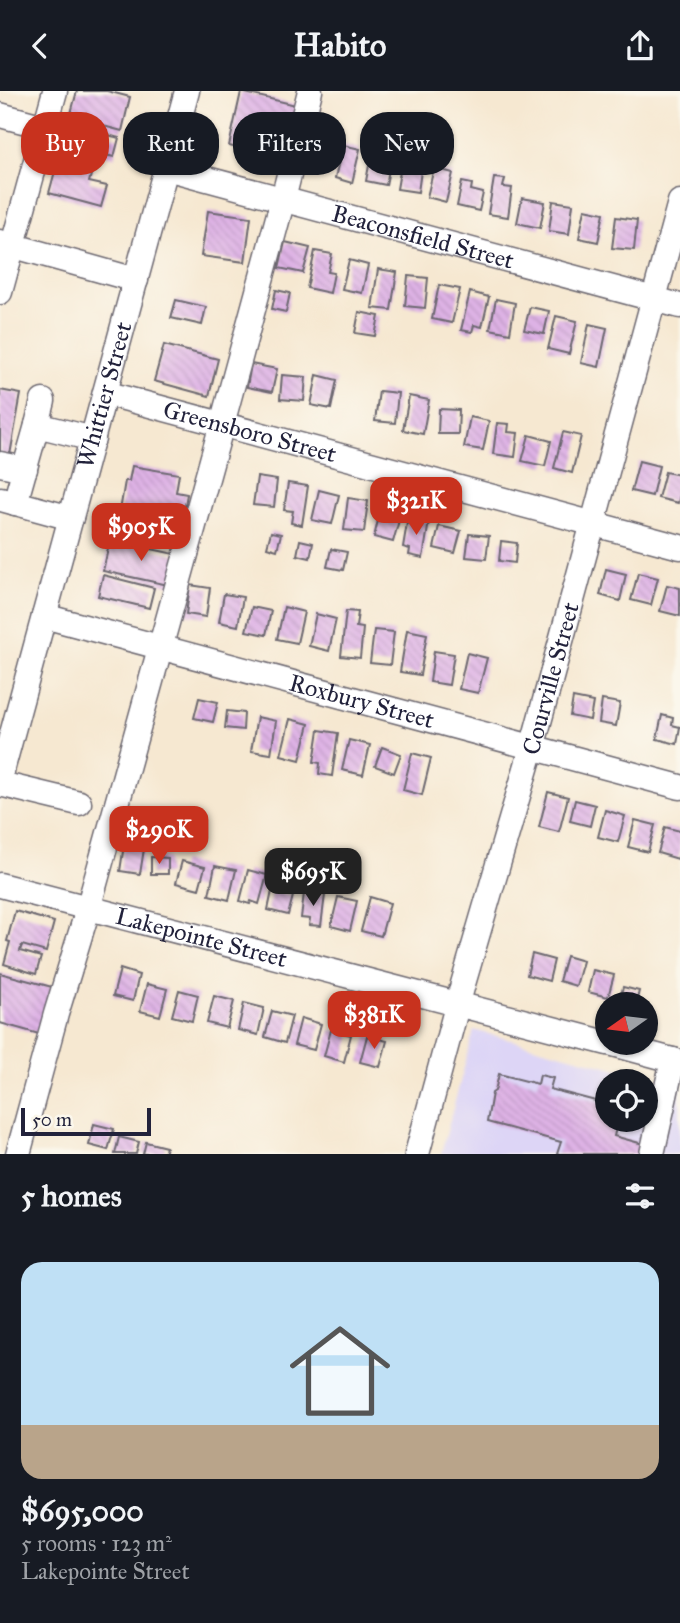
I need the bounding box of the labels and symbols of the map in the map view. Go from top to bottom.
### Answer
street label: Beaconsfield Street [329,198,518,276]
street label: Whittier Street [70,318,139,471]
street label: Greensboro Street [160,394,340,469]
pin: $321K [367,477,465,537]
pin: $905K [92,503,190,563]
street label: Courville Street [516,598,586,758]
street label: Roxbury Street [286,668,438,735]
pin: $290K [110,807,208,866]
pin: $695K [264,849,362,908]
street label: Lakepointe Street [112,901,291,974]
pin: $381K [325,991,423,1051]
north arrow [595,992,658,1055]
scale bar [21,1105,150,1137]

